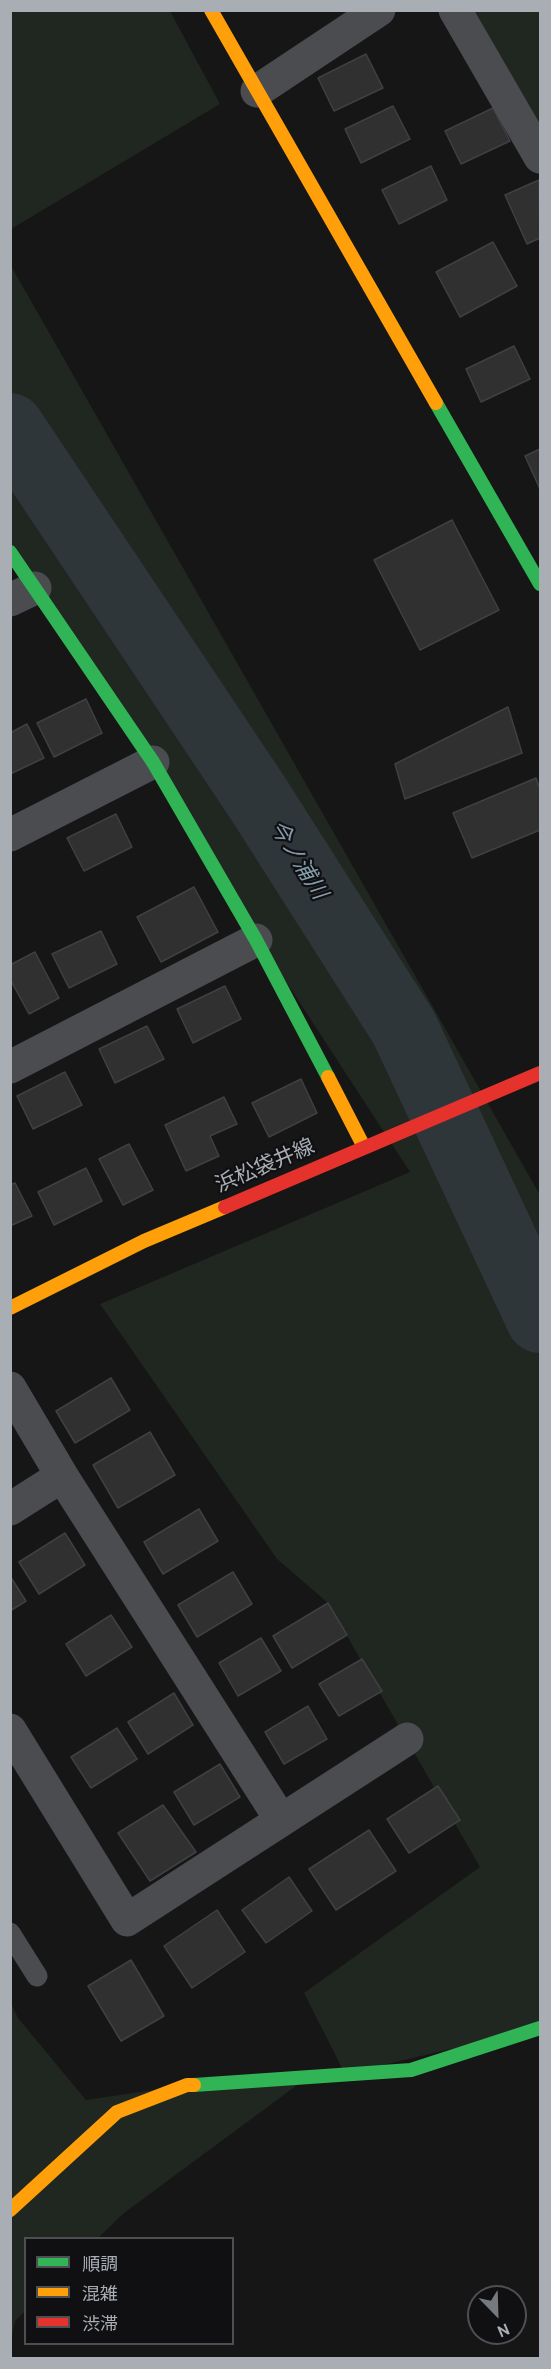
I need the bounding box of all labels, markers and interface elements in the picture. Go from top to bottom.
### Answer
water label: 今ノ浦川 [263,816,333,904]
street label: 浜松袋井線 [212,1134,318,1198]
legend [24,2237,234,2345]
text: 順調 [82,2253,118,2275]
text: 混雑 [82,2283,118,2305]
north arrow [467,2285,527,2345]
text: 渋滞 [82,2313,118,2335]
text: N [495,2319,512,2341]

